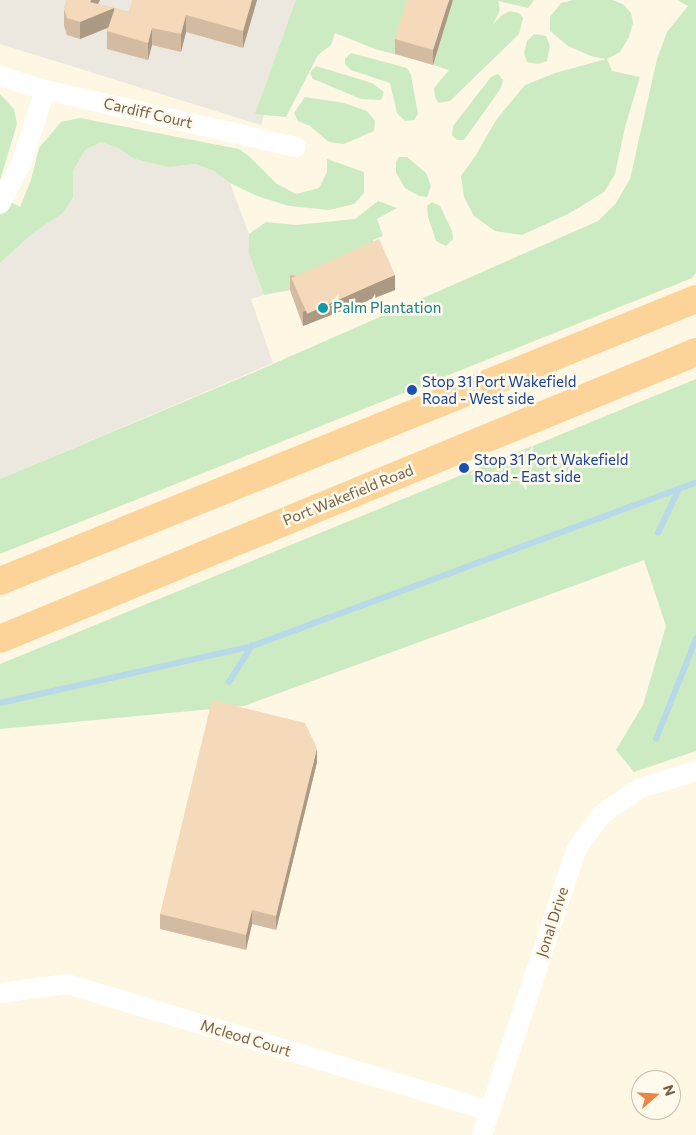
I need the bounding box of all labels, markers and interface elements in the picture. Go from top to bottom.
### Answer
street label: Cardiff Court [102,94,194,132]
place label: Palm Plantation [333,299,441,317]
marker: Palm Plantation [317,302,329,314]
place label: Stop 31 Port Wakefield Road - West side [422,372,576,407]
marker: Stop 31 Port Wakefield Road - West side [406,384,418,396]
place label: Stop 31 Port Wakefield Road - East side [474,450,628,485]
street label: Port Wakefield Road [280,461,416,529]
marker: Stop 31 Port Wakefield Road - East side [458,462,470,474]
street label: Jonal Drive [532,885,572,959]
street label: Mcleod Court [199,1016,293,1060]
north arrow [631,1070,681,1120]
text: N [660,1083,679,1098]

